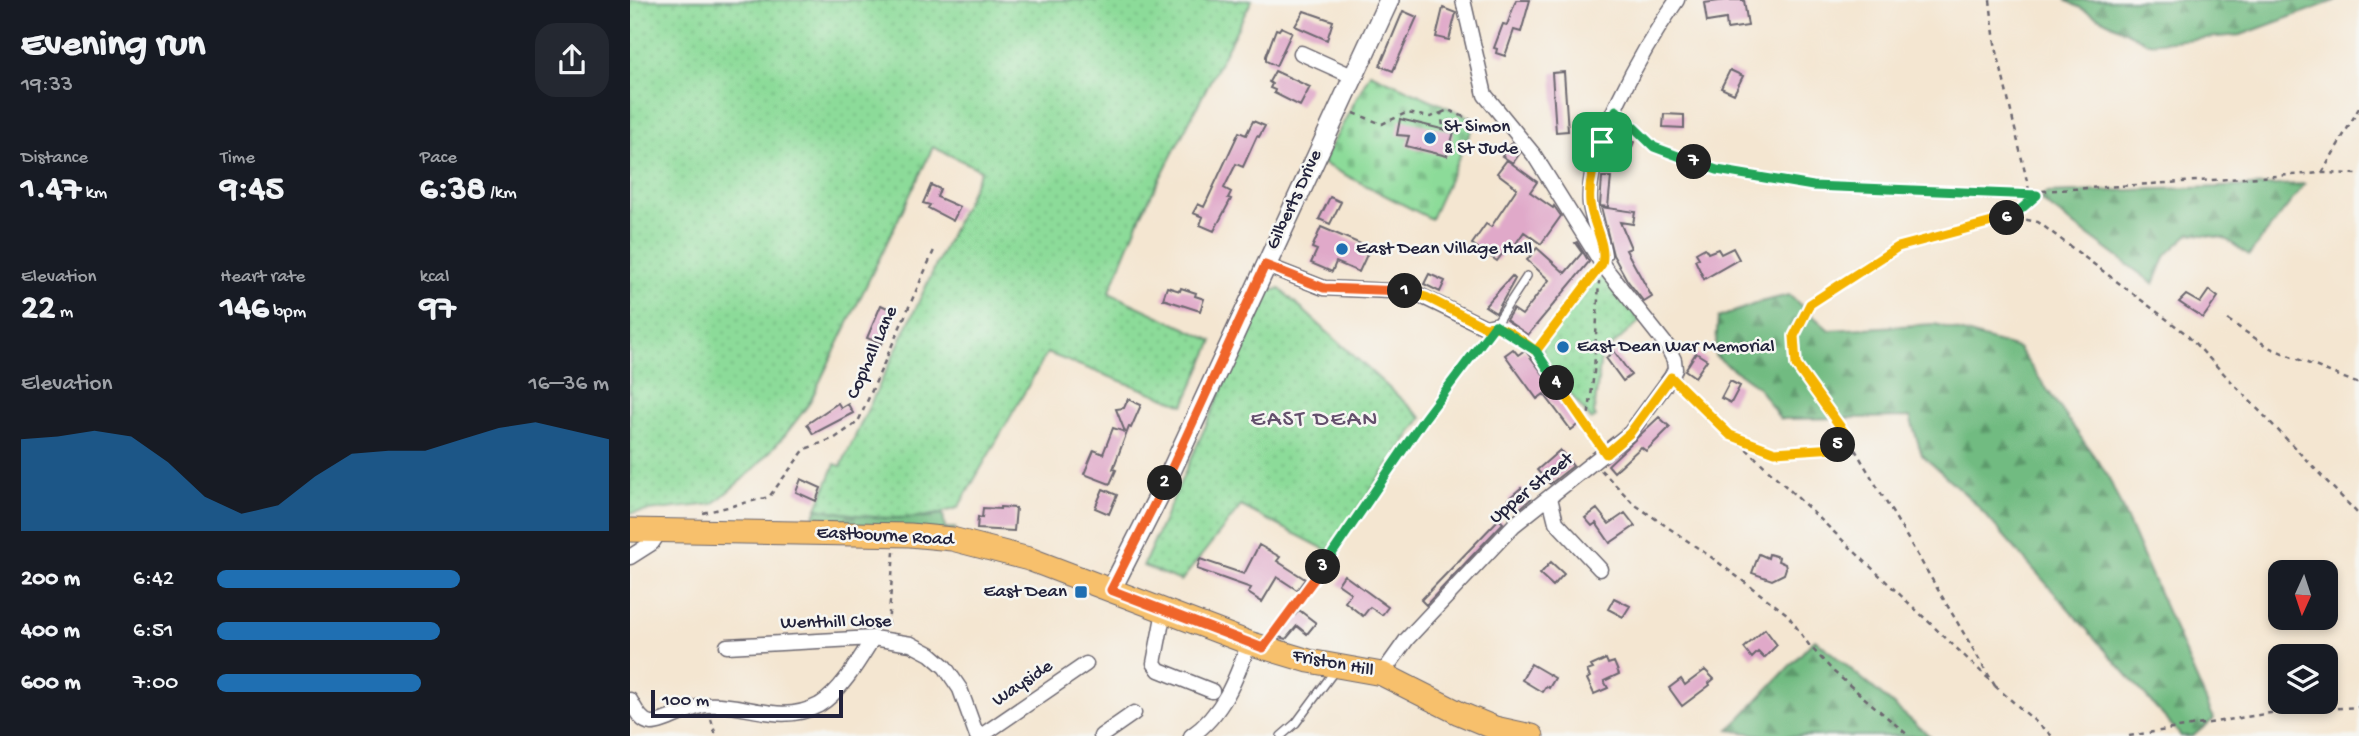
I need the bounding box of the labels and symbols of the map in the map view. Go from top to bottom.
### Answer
pin [1572,112,1632,172]
place label: St Simon & St Jude [1444,116,1518,161]
marker: St Simon & St Jude [1422,130,1438,146]
pin: 7 [1676,144,1712,180]
street label: Gilberts Drive [1262,146,1328,254]
pin: 6 [1990,200,2024,235]
place label: East Dean Village Hall [1356,238,1532,261]
marker: East Dean Village Hall [1334,241,1350,257]
pin: 1 [1388,274,1422,308]
street label: Cophall Lane [842,303,904,403]
place label: East Dean War Memorial [1577,336,1775,359]
marker: East Dean War Memorial [1555,339,1571,355]
pin: 4 [1539,366,1574,400]
district label: EAST DEAN [1251,407,1379,434]
pin: 5 [1820,428,1856,462]
street label: Upper Street [1485,447,1580,530]
pin: 2 [1148,466,1182,500]
street label: Eastbourne Road [816,522,956,552]
pin: 3 [1306,550,1340,584]
north arrow [2268,560,2338,630]
place label: East Dean [984,581,1067,604]
marker: East Dean [1073,584,1089,600]
street label: Wenthill Close [780,611,892,635]
street label: Friston Hill [1290,645,1375,683]
street label: Wayside [988,655,1058,713]
scale bar [651,687,844,719]

